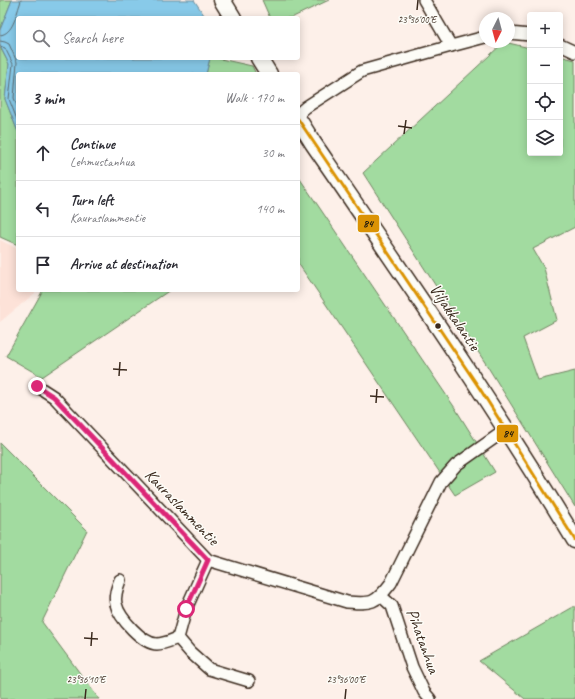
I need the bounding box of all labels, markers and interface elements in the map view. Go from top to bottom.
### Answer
north arrow [479,12,515,48]
map controls [527,12,563,156]
button: + [527,12,563,48]
text: 23°36'00"E [398,13,438,26]
search box [16,16,300,60]
icon: search [30,27,52,49]
text: Search here [62,29,123,48]
button: − [527,48,563,84]
button: locate [527,84,563,120]
text: 3 min [32,88,65,109]
text: Walk · 170 m [225,90,284,106]
button: layers [527,120,563,156]
text: Continue [70,135,115,154]
icon: ahead [32,142,54,164]
text: 30 m [262,145,284,161]
text: Lehmustanhua [70,154,134,170]
text: Turn left [70,191,113,210]
icon: left [32,198,54,220]
text: 140 m [256,201,284,217]
text: Kauraslammentie [70,210,145,226]
line badge: 84 [357,214,380,233]
text: 84 [363,216,375,230]
icon: arrive [32,254,54,276]
text: Arrive at destination [70,255,177,274]
street label: Viljakkalantie [425,279,486,356]
unlabelled marker [433,321,443,331]
route end [28,377,46,395]
line badge: 84 [496,424,519,443]
text: 84 [503,426,515,440]
street label: Kauraslammentie [140,464,225,551]
route start [177,600,195,618]
street label: Pihatanhua [402,606,445,677]
text: 23°36'10"E [67,673,107,686]
text: 23°36'00"E [327,673,367,686]

